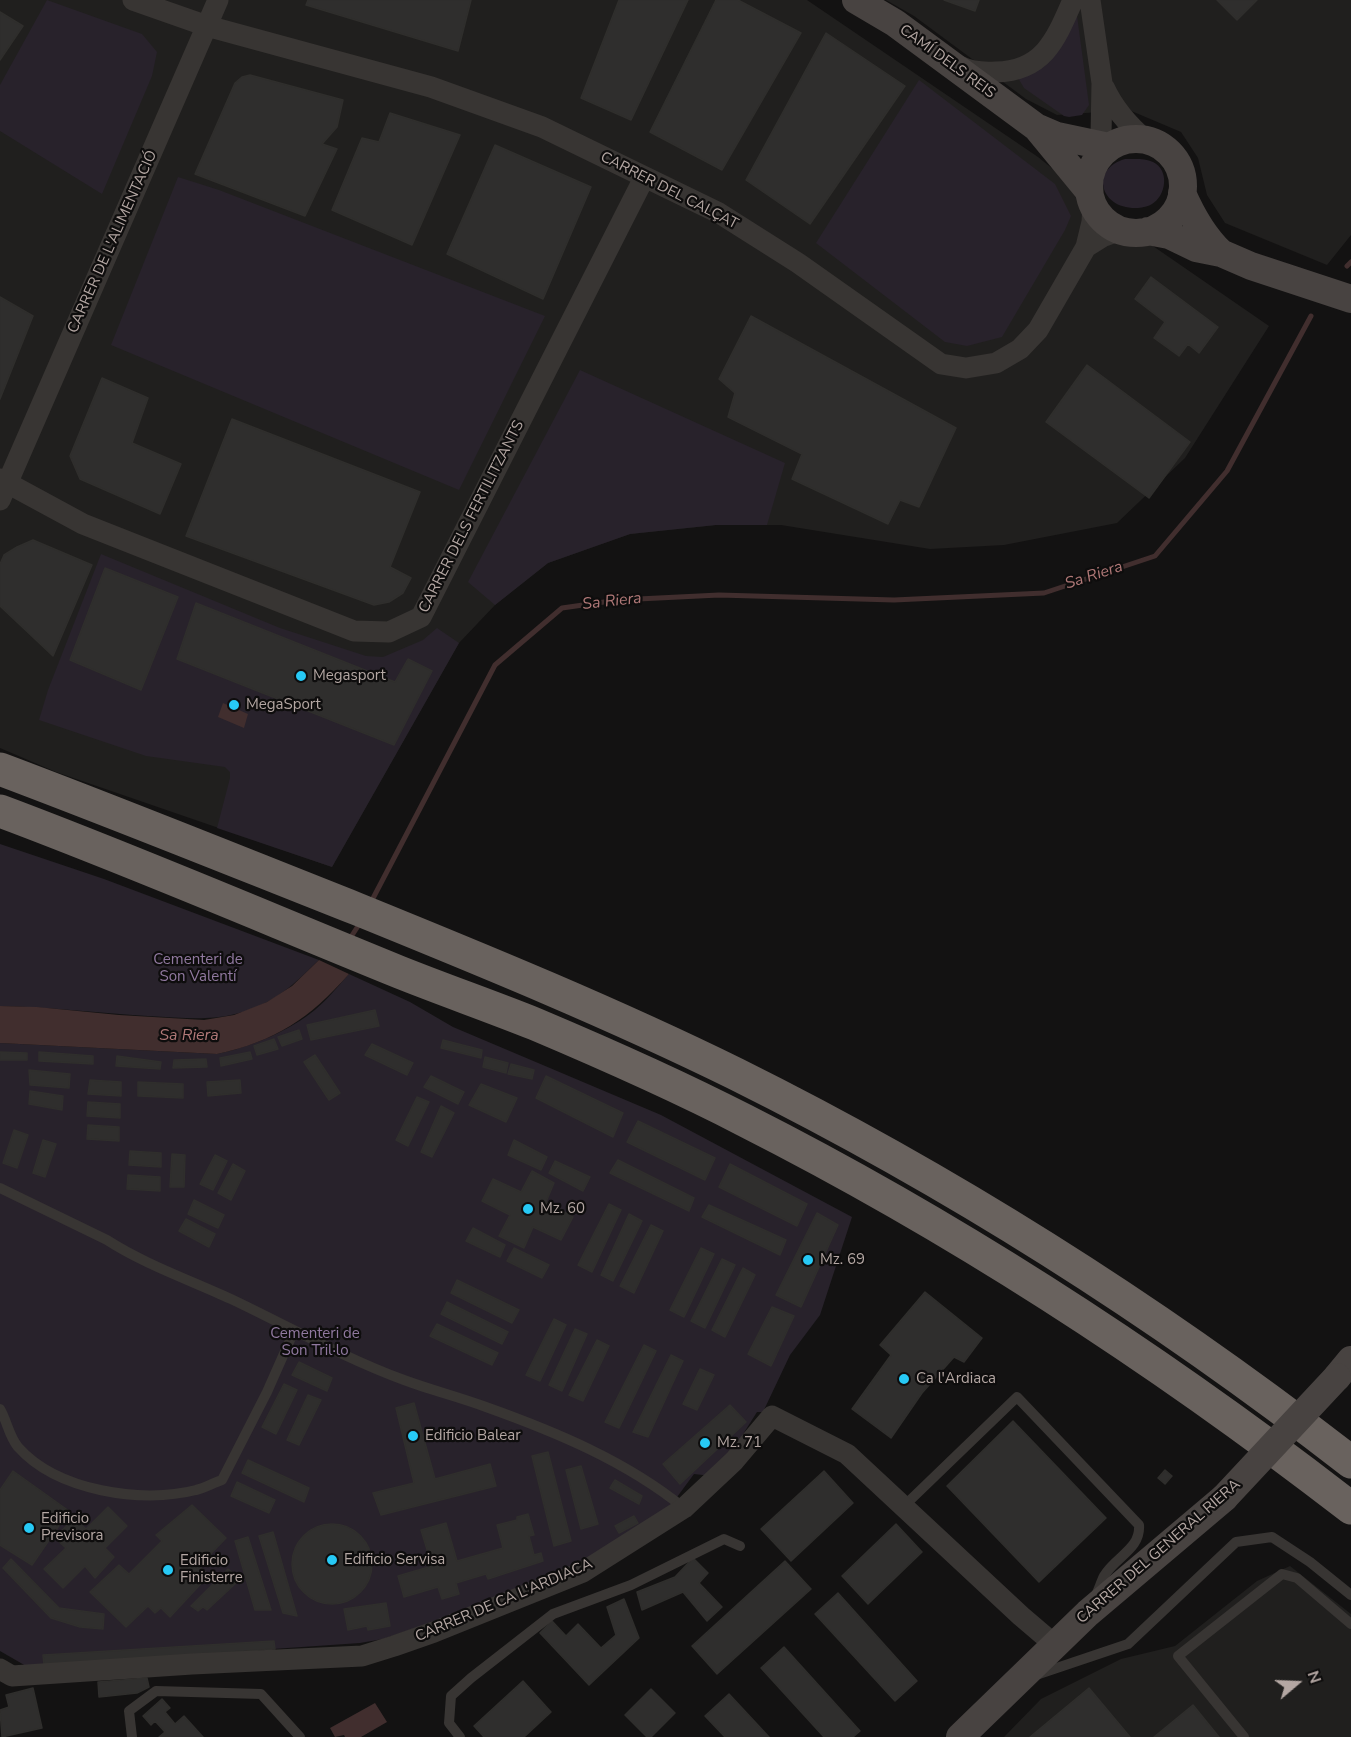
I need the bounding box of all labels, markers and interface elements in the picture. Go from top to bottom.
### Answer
street label: CAMÍ DELS REIS [896,21,998,103]
street label: CARRER DE L'ALIMENTACIÓ [64,148,162,336]
street label: CARRER DEL CALÇAT [597,148,741,234]
street label: CARRER DELS FERTILITZANTS [416,418,528,616]
water label: Sa Riera [1063,558,1125,594]
water label: Sa Riera [581,589,643,615]
place label: Megasport [313,667,386,685]
marker: Megasport [294,669,308,683]
place label: MegaSport [246,696,321,714]
marker: MegaSport [227,698,241,712]
park label: Cementeri de Son Valentí [153,951,243,986]
water label: Sa Riera [159,1026,219,1046]
place label: Mz. 60 [540,1200,585,1218]
marker: Mz. 60 [521,1202,535,1216]
place label: Mz. 69 [820,1251,865,1269]
marker: Mz. 69 [801,1253,815,1267]
park label: Cementeri de Son Tril·lo [270,1325,360,1360]
place label: Ca l'Ardiaca [916,1370,996,1388]
marker: Ca l'Ardiaca [897,1372,911,1386]
place label: Edificio Balear [425,1427,521,1445]
marker: Edificio Balear [406,1429,420,1443]
place label: Mz. 71 [717,1434,762,1452]
marker: Mz. 71 [698,1436,712,1450]
street label: CARRER DEL GENERAL RIERA [1073,1476,1245,1628]
place label: Edificio Previsora [41,1510,104,1545]
marker: Edificio Previsora [22,1521,36,1535]
place label: Edificio Servisa [344,1551,445,1569]
place label: Edificio Finisterre [180,1552,243,1587]
marker: Edificio Servisa [325,1553,339,1567]
street label: CARRER DE CA L'ARDIACA [413,1555,595,1647]
marker: Edificio Finisterre [161,1563,175,1577]
north arrow [1267,1653,1327,1713]
text: N [1302,1668,1326,1686]

